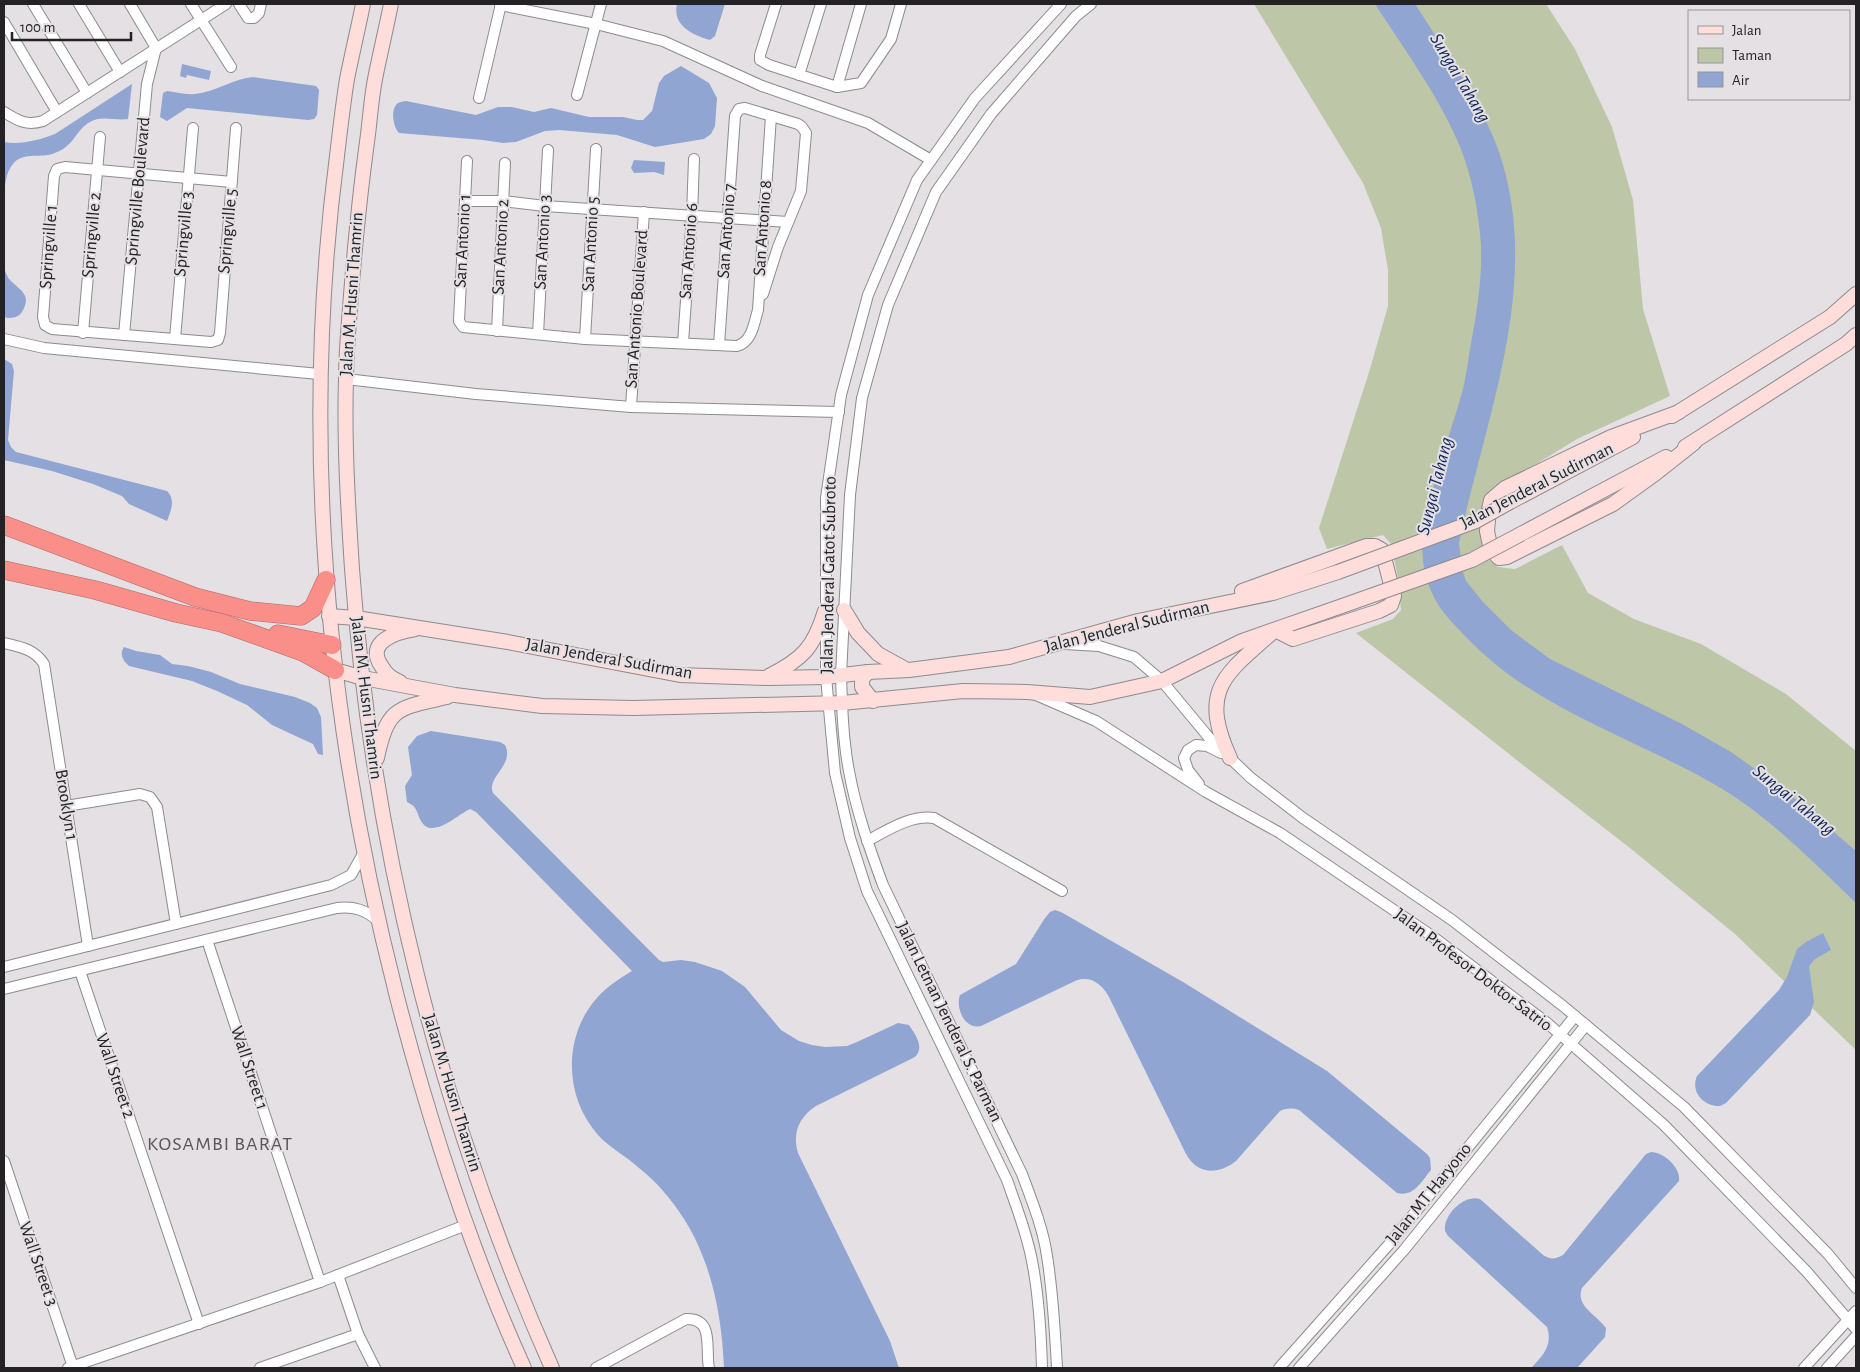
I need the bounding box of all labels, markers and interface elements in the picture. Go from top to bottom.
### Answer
scale bar [12,10,131,42]
legend [1688,10,1850,100]
text: 100 m [20,20,55,35]
text: Jalan [1732,23,1762,38]
water label: Sungai Tahang [1426,30,1494,126]
text: Taman [1732,48,1772,63]
text: Air [1732,73,1749,88]
street label: Springville Boulevard [123,116,153,266]
street label: San Antonio 8 [751,179,775,277]
street label: San Antonio 7 [715,183,739,279]
street label: Springville 5 [215,188,241,274]
street label: Springville 2 [79,191,105,279]
street label: Springville 3 [171,191,197,277]
street label: San Antonio 1 [452,194,474,288]
street label: San Antonio 3 [532,194,554,290]
street label: San Antonio 5 [580,196,602,292]
street label: San Antonio 2 [490,199,512,295]
street label: San Antonio 6 [677,202,701,300]
street label: Springville 1 [37,204,61,290]
street label: Jalan M. Husni Thamrin [337,212,367,376]
street label: San Antonio Boulevard [622,229,652,389]
water label: Sungai Tahang [1414,435,1456,537]
street label: Jalan Jenderal Sudirman [1458,440,1616,532]
street label: Jalan Jenderal Gatot Subroto [818,476,840,674]
street label: Jalan Jenderal Sudirman [1043,598,1211,656]
street label: Jalan M. Husni Thamrin [347,615,385,781]
street label: Jalan Jenderal Sudirman [524,635,694,683]
water label: Sungai Tahang [1749,761,1839,839]
street label: Brooklyn 1 [51,768,81,842]
street label: Jalan Profesor Doktor Satrio [1391,905,1555,1035]
street label: Jalan Letnan Jenderal S. Parman [893,919,1005,1125]
street label: Jalan M. Husni Thamrin [419,1012,485,1174]
street label: Wall Street 1 [227,1024,271,1112]
street label: Wall Street 2 [92,1031,138,1121]
district label: KOSAMBI BARAT [147,1134,293,1154]
street label: Jalan MT Haryono [1383,1140,1475,1248]
street label: Wall Street 3 [15,1219,61,1309]

